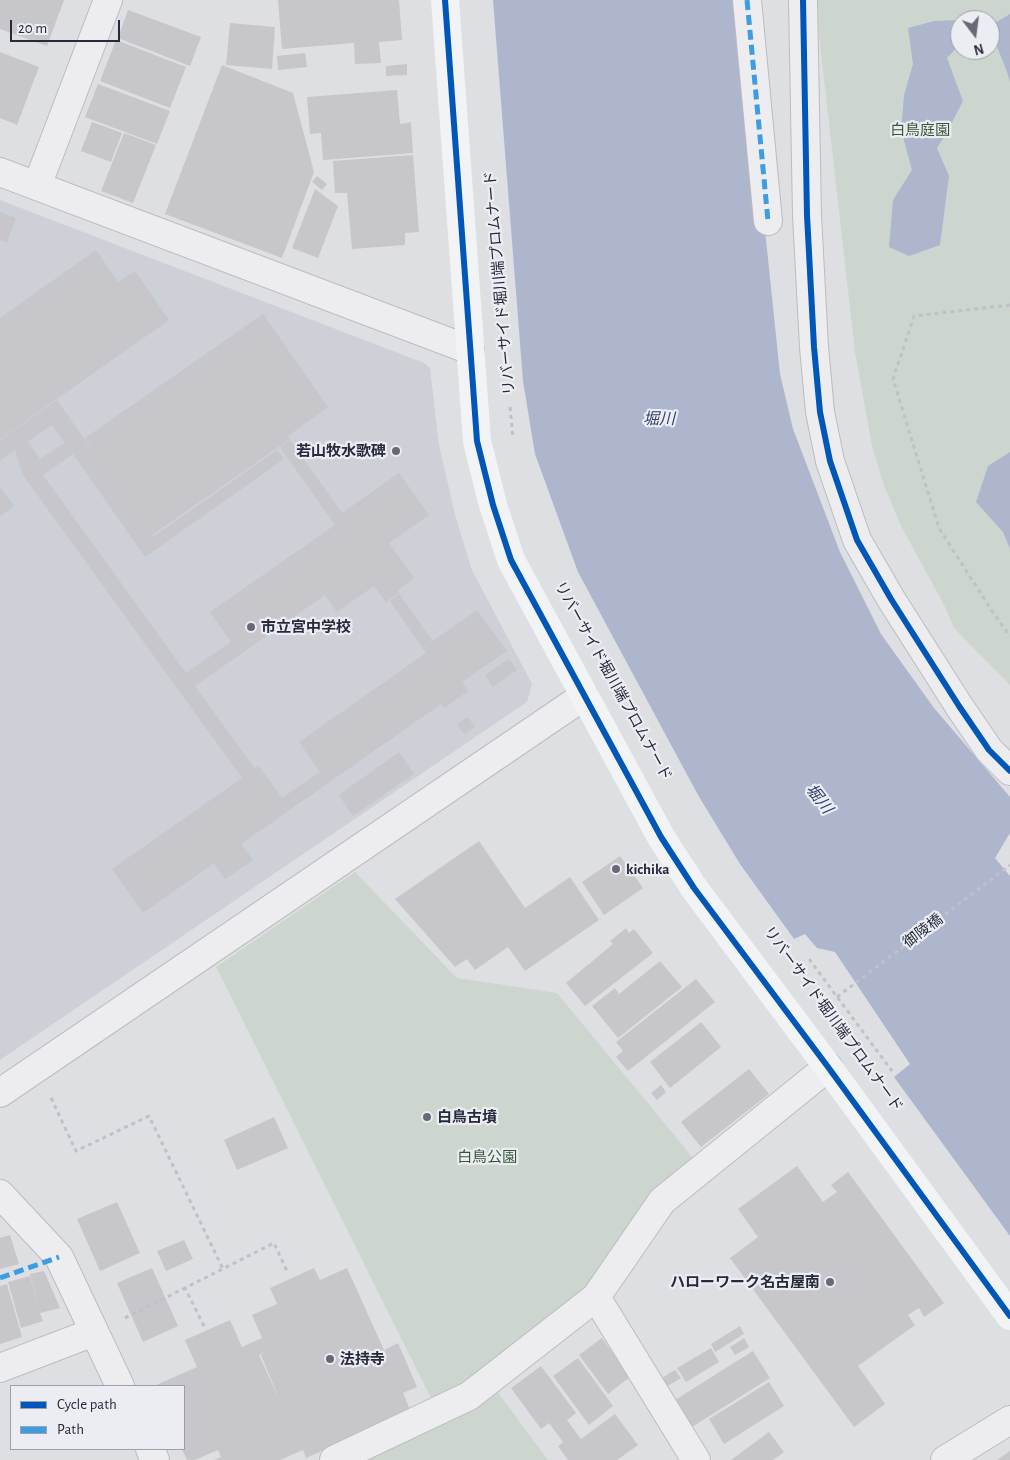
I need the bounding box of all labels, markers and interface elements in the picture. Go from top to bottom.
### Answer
scale bar [12,10,122,42]
north arrow [950,10,1000,60]
text: 20 m [18,21,47,36]
text: N [972,40,985,57]
park label: 白鳥庭園 [890,121,950,139]
street label: リバーサイド堀川端プロムナード [481,170,519,396]
water label: 堀川 [643,409,675,429]
place label: 若山牧水歌碑 [296,442,386,460]
marker: 若山牧水歌碑 [390,445,402,457]
street label: リバーサイド堀川端プロムナード [551,578,675,784]
place label: 市立宮中学校 [261,618,351,636]
marker: 市立宮中学校 [245,621,257,633]
water label: 堀川 [802,780,836,818]
place label: kichika [626,860,669,878]
marker: kichika [610,863,622,875]
street label: 御陵橋 [900,910,946,952]
street label: リバーサイド堀川端プロムナード [760,923,906,1115]
place label: 白鳥古墳 [437,1108,497,1126]
marker: 白鳥古墳 [421,1111,433,1123]
park label: 白鳥公園 [457,1148,517,1166]
place label: ハローワーク名古屋南 [670,1273,820,1291]
marker: ハローワーク名古屋南 [824,1276,836,1288]
place label: 法持寺 [340,1350,385,1368]
marker: 法持寺 [324,1353,336,1365]
legend [10,1385,185,1450]
text: Cycle path [57,1397,117,1412]
text: Path [57,1422,84,1437]

